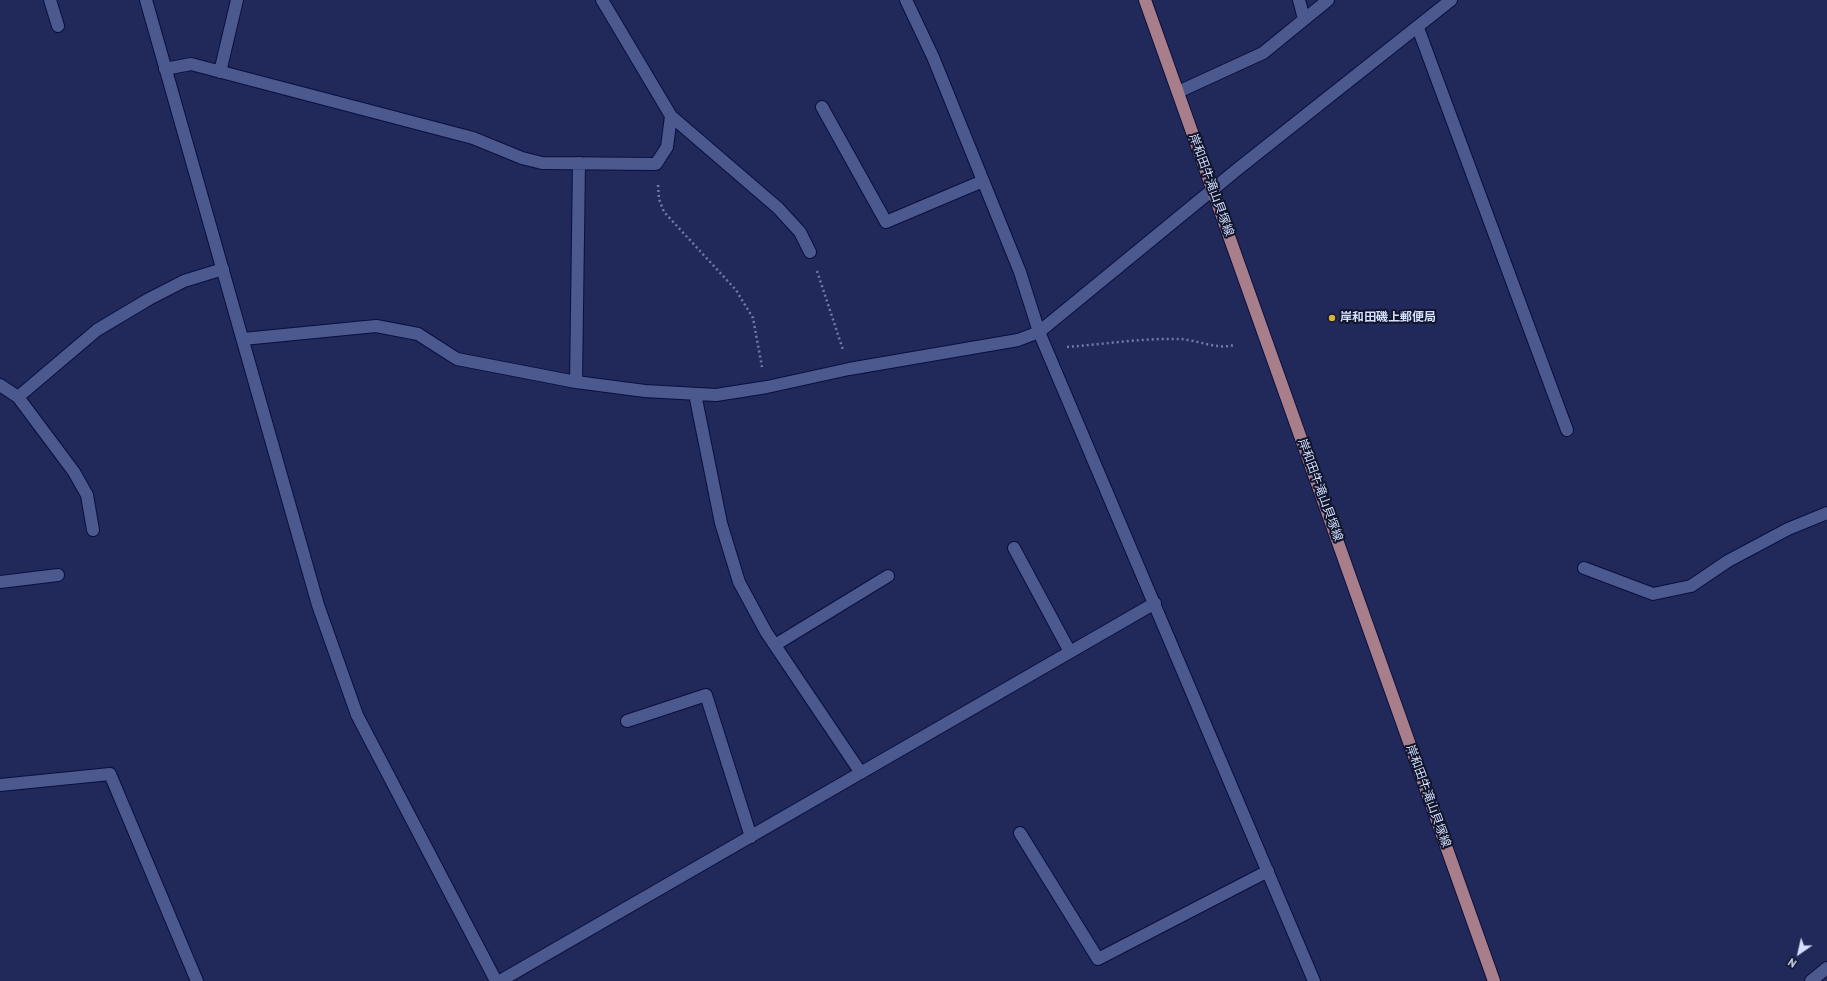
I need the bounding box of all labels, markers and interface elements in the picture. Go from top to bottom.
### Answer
street label: 岸和田牛滝山貝塚線 [1186,132,1236,238]
place label: 岸和田磯上郵便局 [1340,311,1436,325]
marker: 岸和田磯上郵便局 [1327,313,1337,323]
street label: 岸和田牛滝山貝塚線 [1295,437,1345,543]
street label: 岸和田牛滝山貝塚線 [1403,743,1453,849]
north arrow [1779,933,1819,973]
text: N [1785,955,1799,971]

